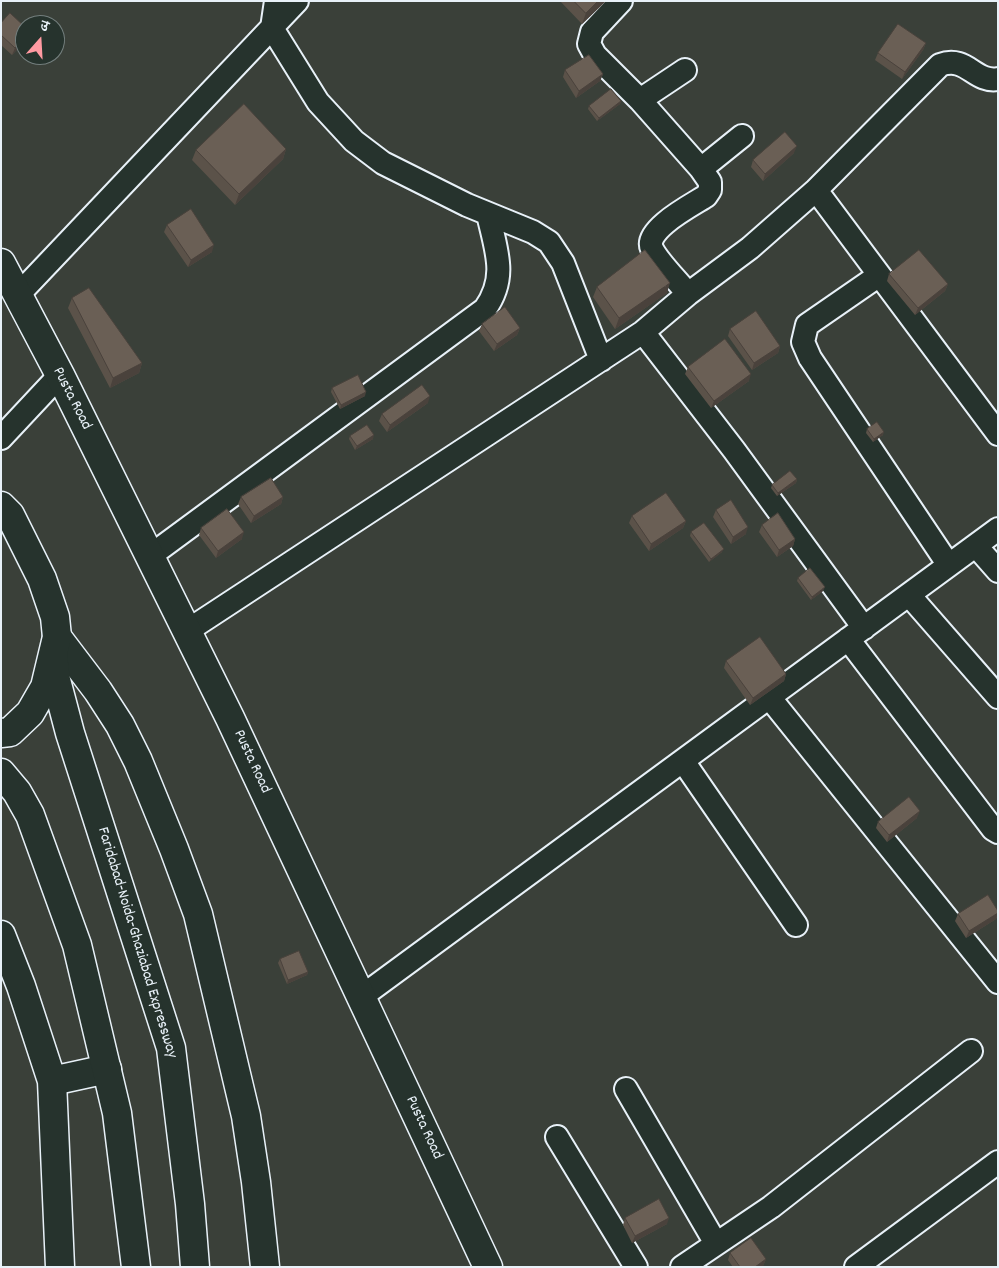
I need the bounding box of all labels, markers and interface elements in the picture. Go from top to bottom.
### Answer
north arrow [15,15,65,65]
text: उ [38,16,52,38]
street label: Pusta Road [47,364,95,434]
street label: Pusta Road [228,727,274,797]
street label: Faridabad-Noida-Ghaziabad Expressway [92,825,180,1061]
street label: Pusta Road [400,1093,446,1163]

